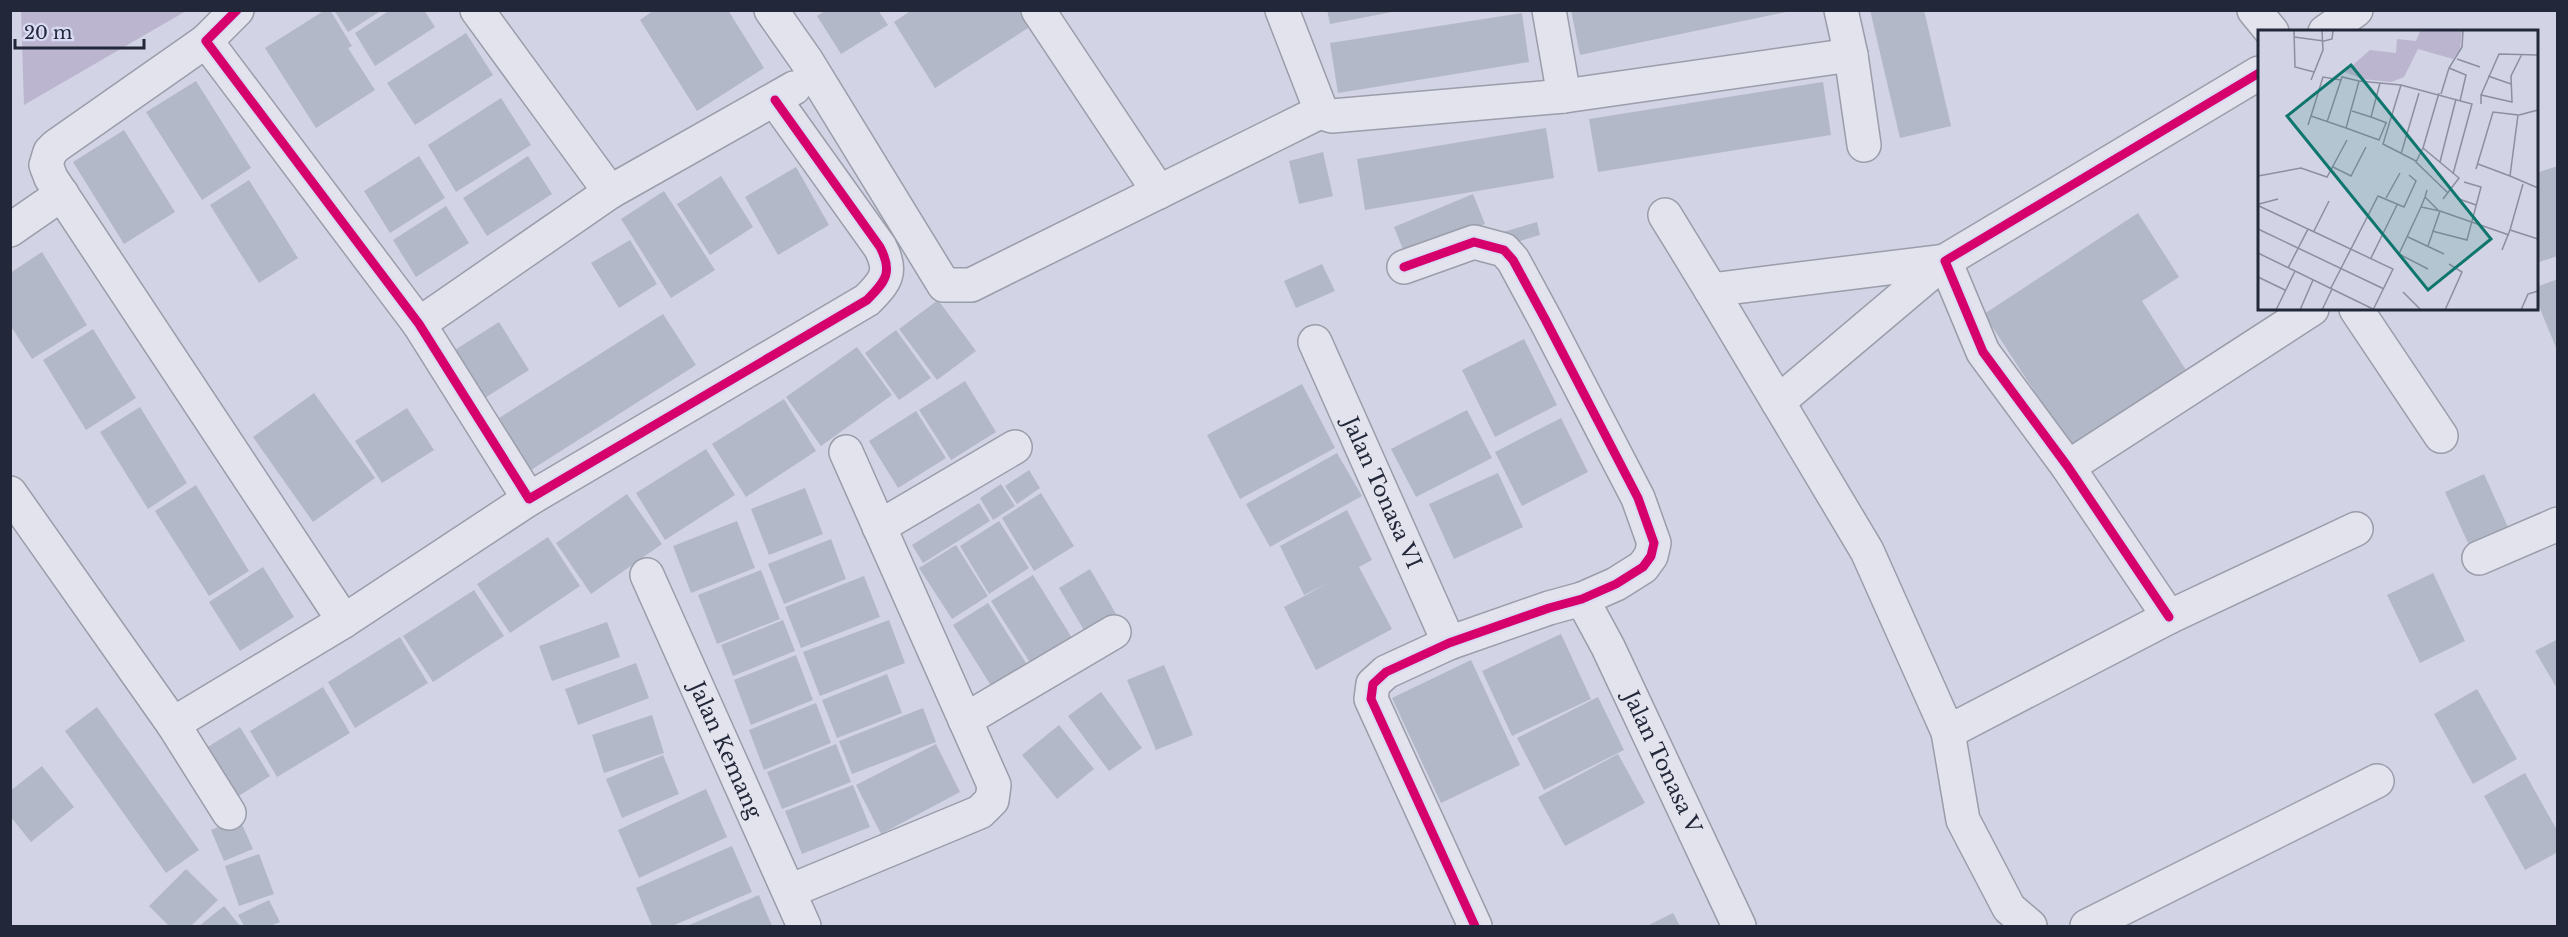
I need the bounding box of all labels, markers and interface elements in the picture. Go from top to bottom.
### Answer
scale bar [15,12,144,50]
text: 20 m [24,22,72,44]
inset map [2258,30,2538,310]
street label: Jalan Tonasa VI [1336,410,1427,573]
street label: Jalan Kemang [682,675,768,823]
street label: Jalan Tonasa V [1616,684,1707,838]

